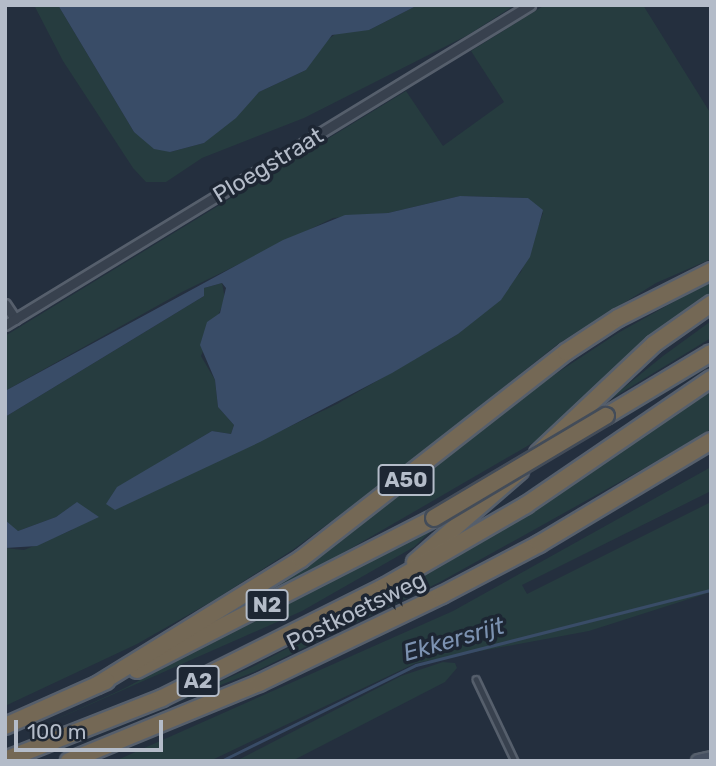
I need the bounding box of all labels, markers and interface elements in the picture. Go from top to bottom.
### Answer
street label: Ploegstraat [208,121,328,209]
road number: A50 [376,462,436,498]
street label: Postkoetsweg [282,566,430,656]
road number: N2 [244,588,290,622]
water label: Ekkersrijt [400,612,508,668]
road number: A2 [175,664,221,698]
scale bar [18,706,166,750]
text: 100 m [27,719,86,744]

